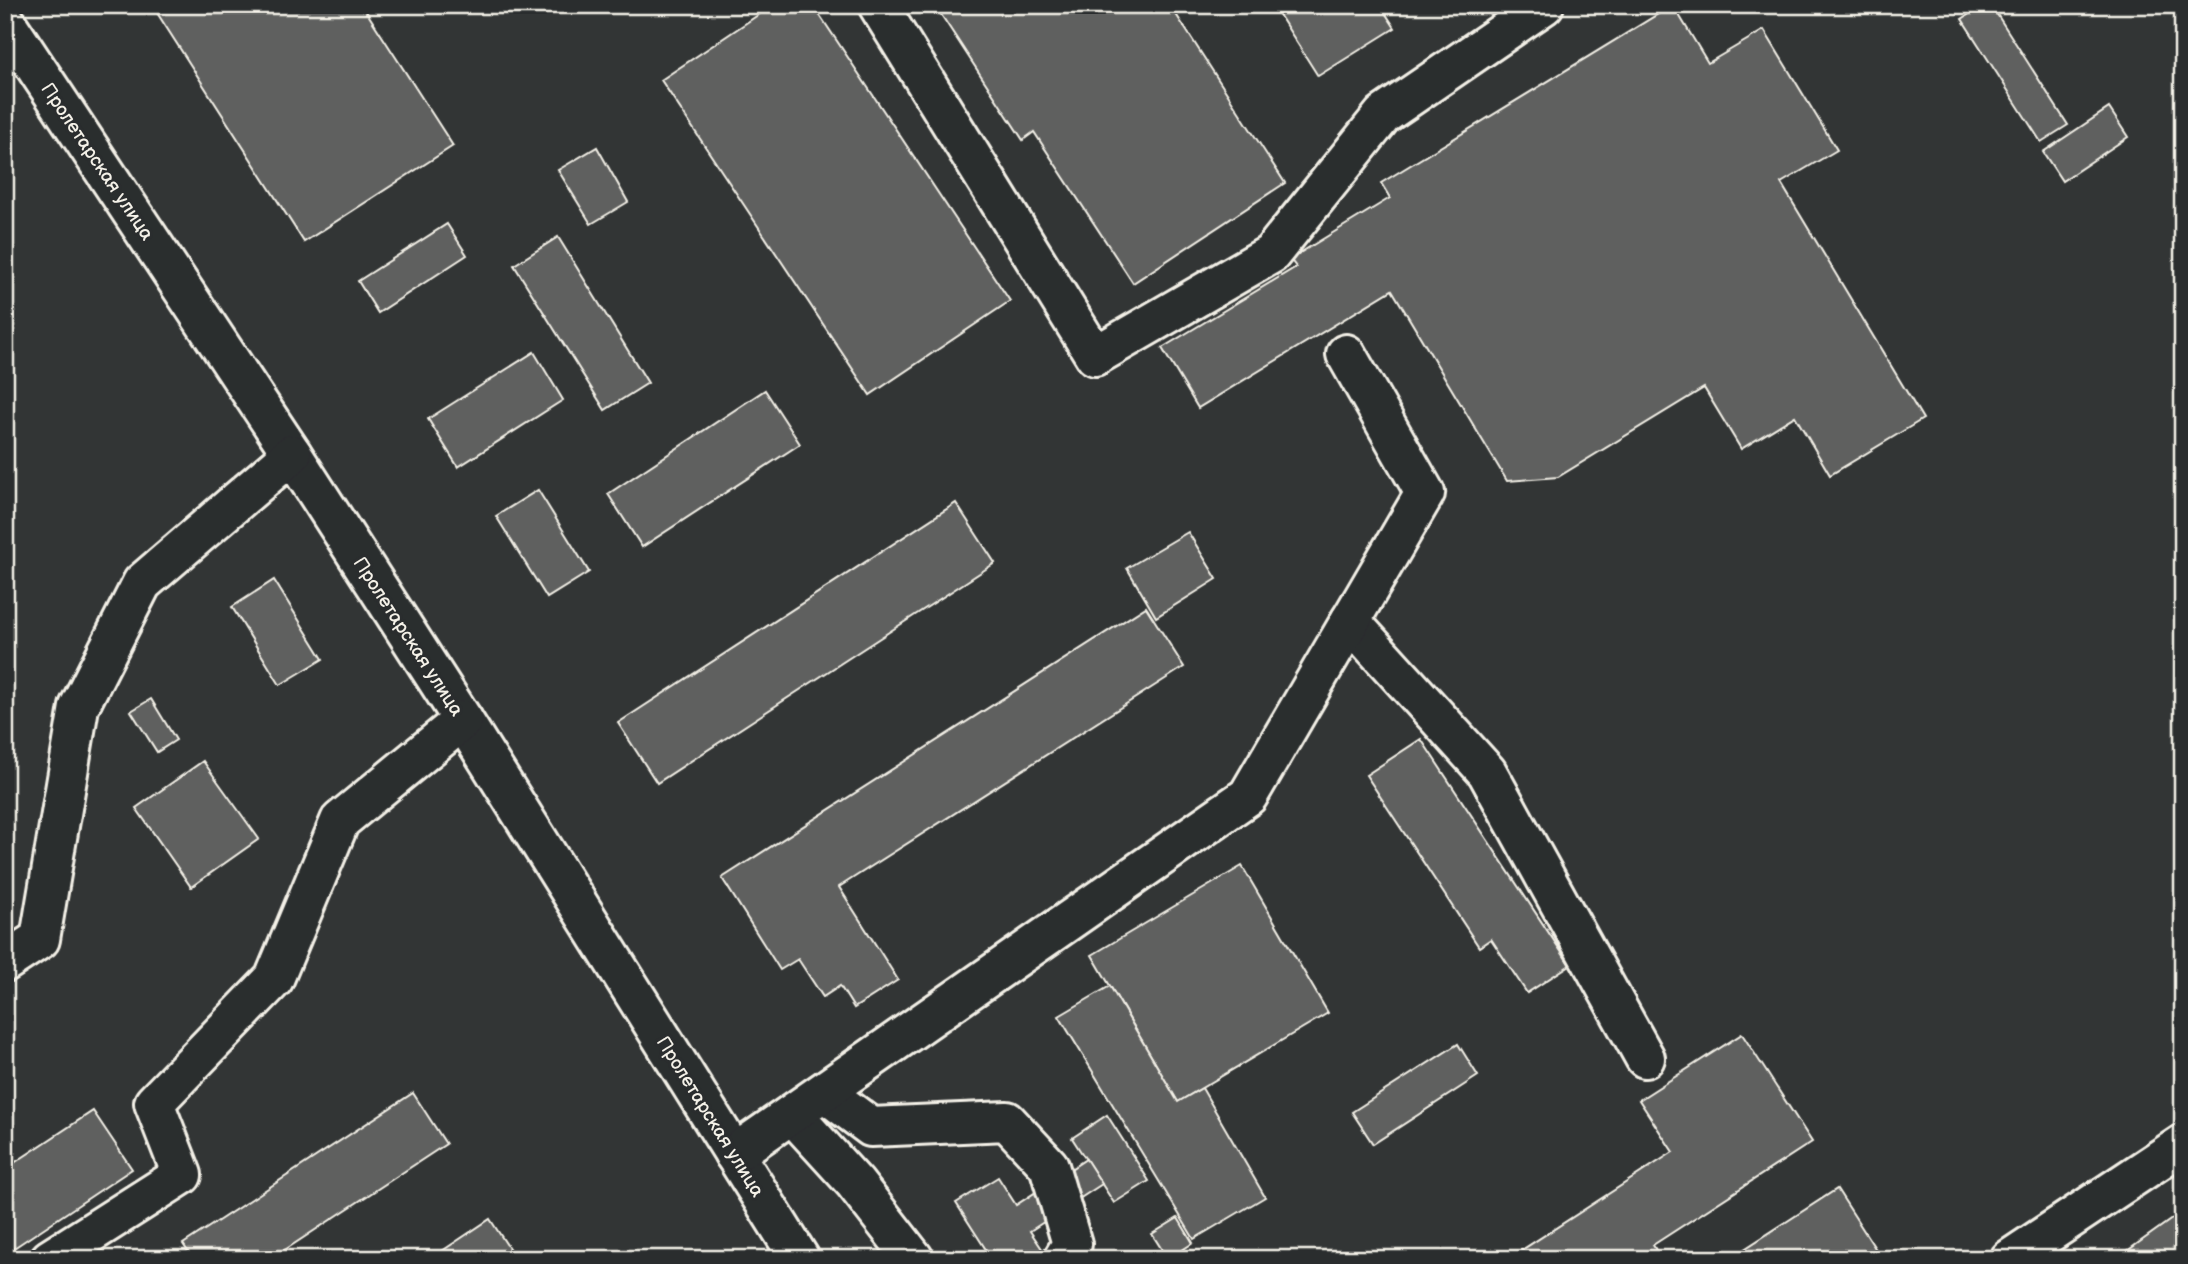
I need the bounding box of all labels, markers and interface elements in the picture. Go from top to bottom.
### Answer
street label: Пролетарская улица [35,79,158,245]
street label: Пролетарская улица [348,553,468,721]
street label: Пролетарская улица [651,1032,769,1201]

